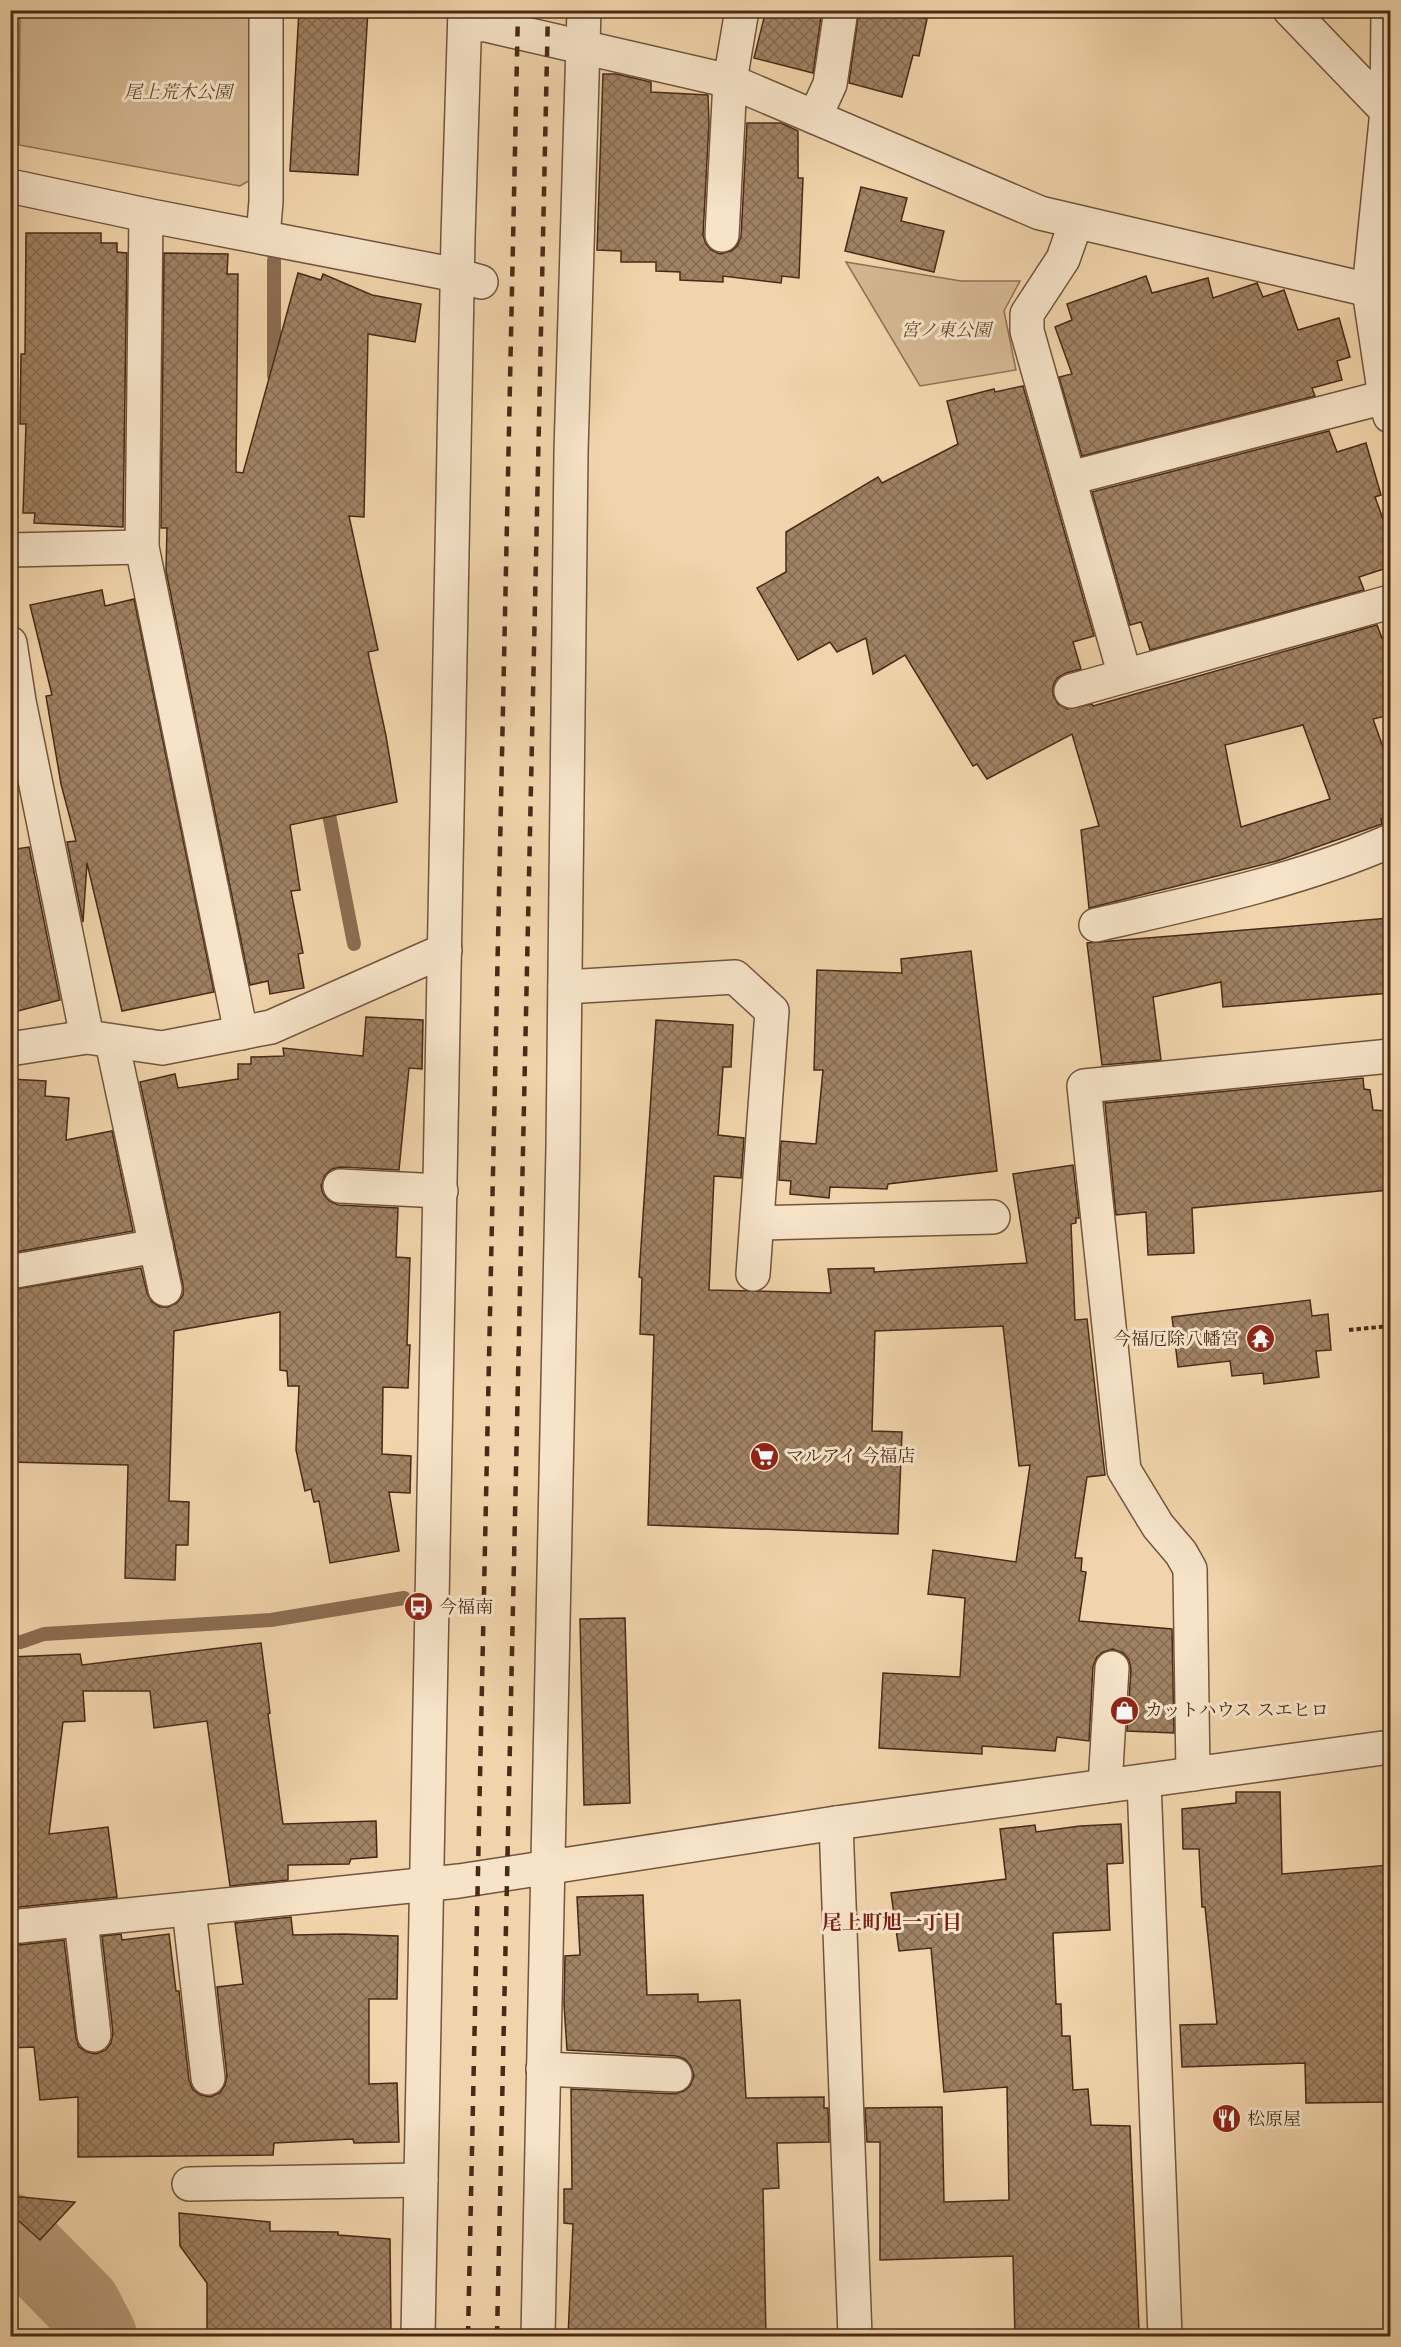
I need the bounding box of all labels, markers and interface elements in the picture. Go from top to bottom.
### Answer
park label: 尾上荒木公園 [124,81,235,103]
park label: 宮ノ東公園 [901,319,994,341]
temple icon: 今福厄除八幡宮 [1244,1323,1276,1355]
place label: 今福厄除八幡宮 [1113,1328,1239,1350]
supermarket icon: マルアイ 今福店 [749,1440,781,1472]
place label: マルアイ 今福店 [786,1445,915,1467]
bus stop icon: 今福南 [402,1591,434,1623]
place label: 今福南 [439,1596,493,1618]
shop icon: カットハウス スエヒロ [1108,1694,1140,1726]
place label: カットハウス スエヒロ [1145,1699,1329,1721]
district label: 尾上町旭一丁目 [822,1910,962,1934]
restaurant icon: 松原屋 [1210,2103,1242,2135]
place label: 松原屋 [1247,2108,1301,2130]

